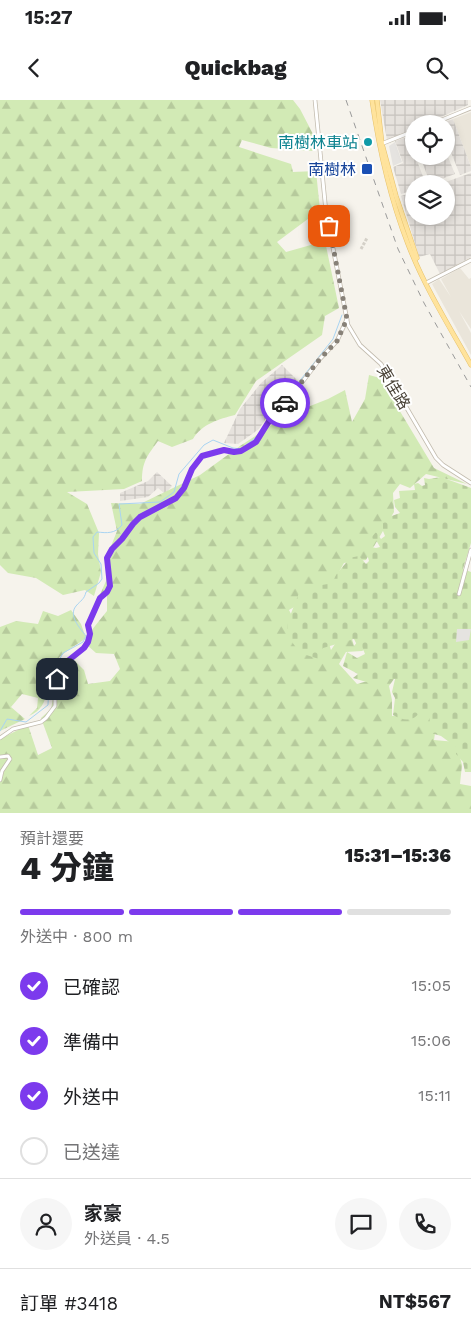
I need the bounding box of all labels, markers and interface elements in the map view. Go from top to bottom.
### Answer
text: 15:27 [25,6,73,29]
icon: back [20,54,48,82]
icon: search [423,54,451,82]
text: Quickbag [184,55,287,80]
map controls [405,115,455,225]
button: locate [405,115,455,165]
place label: 南樹林車站 [278,133,358,152]
marker: 南樹林車站 [362,136,374,148]
place label: 南樹林 [308,160,356,179]
marker: 南樹林 [360,162,374,176]
button: layers [405,175,455,225]
pin [308,205,350,247]
icon: bag [315,212,343,240]
street label: 東佳路 [373,362,414,413]
courier [260,378,310,428]
icon: car [271,389,299,417]
pin [36,658,78,700]
icon: home [43,665,71,693]
text: 預計還要 [20,829,84,848]
text: 15:31–15:36 [345,844,451,867]
text: 4 分鐘 [20,849,114,887]
text: 外送中 · 800 m [20,927,133,946]
icon: check [20,972,48,1000]
text: 已確認 [63,976,120,999]
text: 15:05 [411,976,451,995]
icon: check [20,1027,48,1055]
text: 準備中 [63,1031,120,1054]
text: 15:06 [411,1031,451,1050]
icon: check [20,1082,48,1110]
text: 外送中 [63,1086,120,1109]
text: 15:11 [418,1086,451,1105]
text: 已送達 [63,1141,120,1164]
button: person [20,1198,72,1250]
button: chat [335,1198,387,1250]
button: phone [399,1198,451,1250]
text: 家豪 [84,1202,122,1225]
text: 外送員 · 4.5 [84,1229,170,1248]
text: NT$567 [379,1290,451,1313]
text: 訂單 #3418 [20,1292,118,1315]

